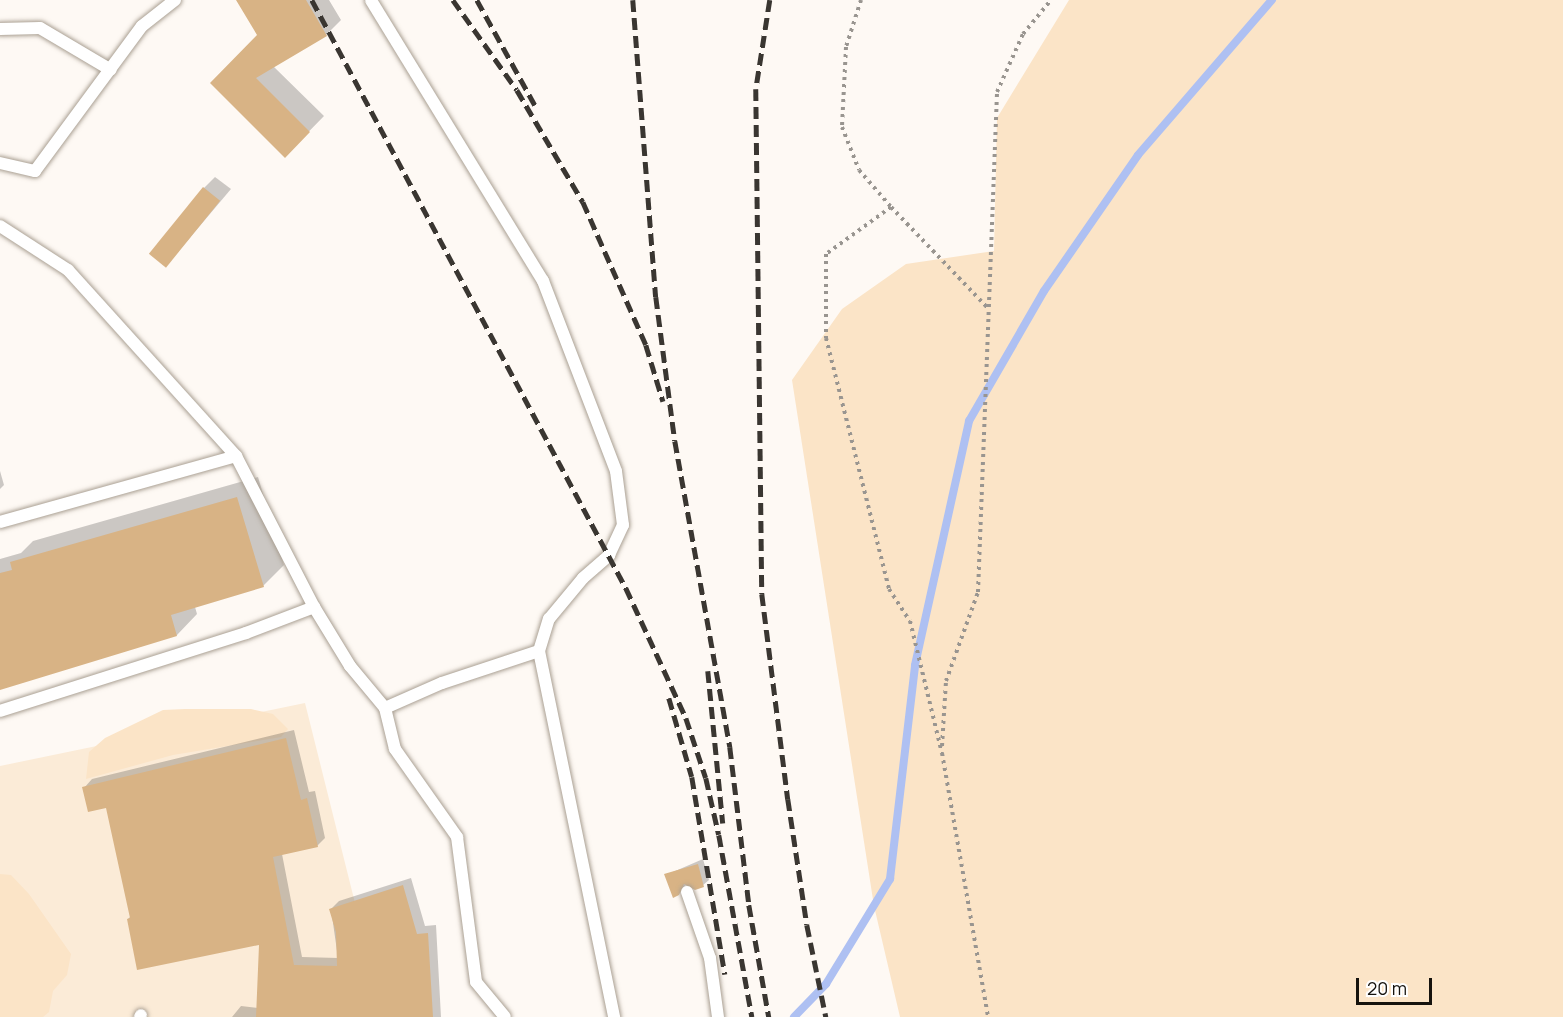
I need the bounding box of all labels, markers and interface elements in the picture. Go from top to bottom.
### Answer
scale bar [1359,966,1436,1004]
text: 20 m [1367,976,1407,1000]

